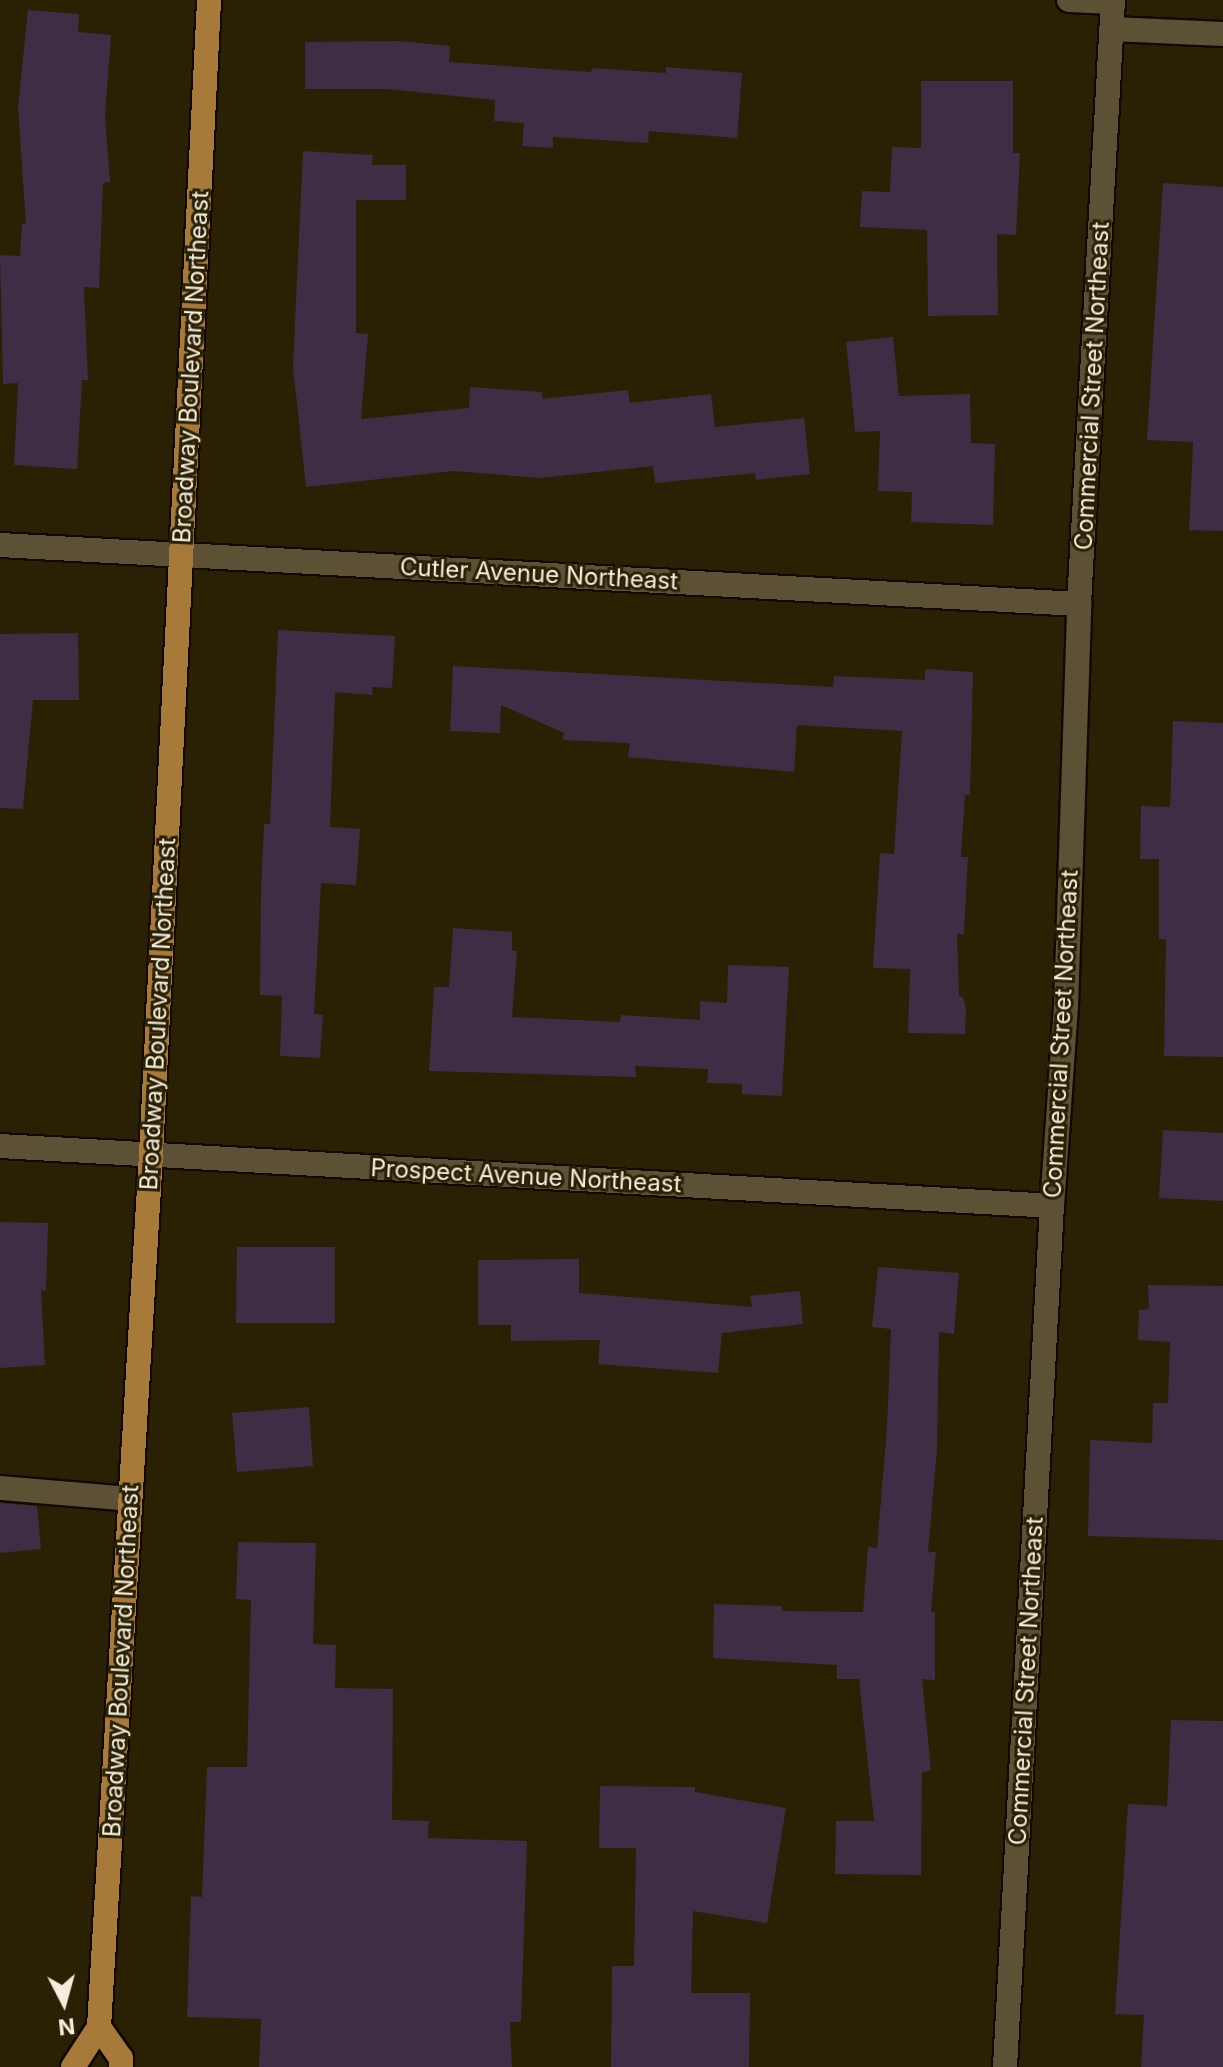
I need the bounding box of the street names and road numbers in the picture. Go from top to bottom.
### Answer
street label: Broadway Boulevard Northeast [167,190,215,544]
street label: Commercial Street Northeast [1069,221,1115,551]
street label: Cutler Avenue Northeast [399,552,679,596]
street label: Broadway Boulevard Northeast [134,837,182,1191]
street label: Commercial Street Northeast [1038,869,1084,1199]
street label: Prospect Avenue Northeast [370,1153,682,1199]
street label: Broadway Boulevard Northeast [97,1484,145,1838]
street label: Commercial Street Northeast [1003,1516,1049,1846]

